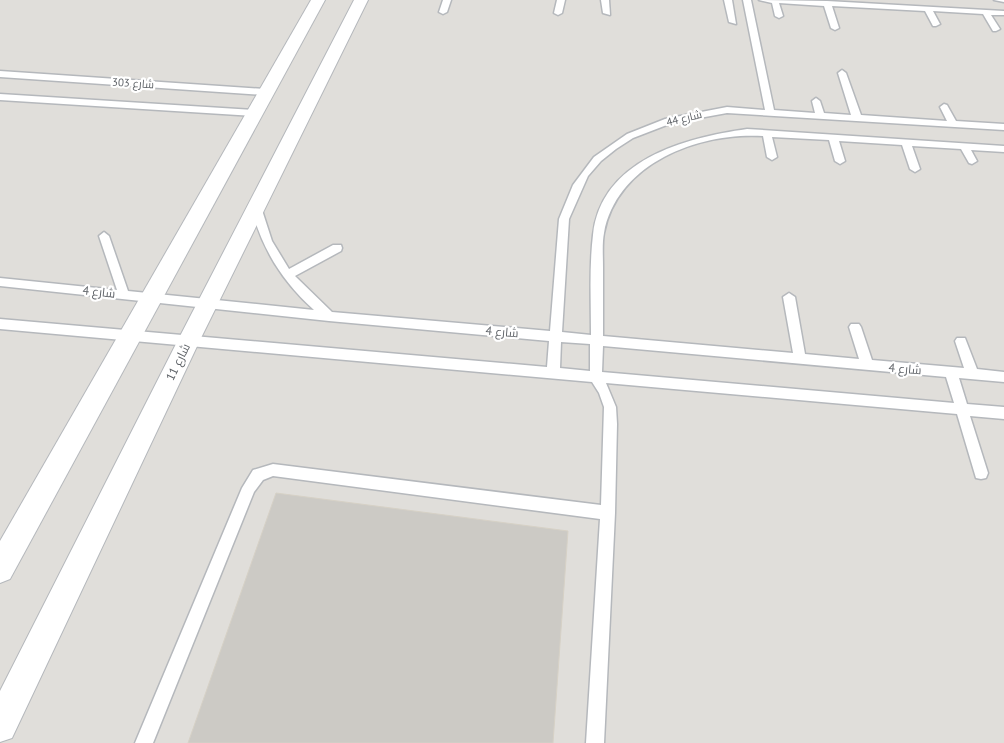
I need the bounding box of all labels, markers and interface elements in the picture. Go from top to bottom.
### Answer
street label: شارع 303 [111,75,155,92]
street label: شارع 44 [665,107,704,130]
street label: شارع 4 [82,282,116,302]
street label: شارع 4 [485,323,519,341]
street label: شارع 11 [162,341,194,383]
street label: شارع 4 [888,360,922,378]

